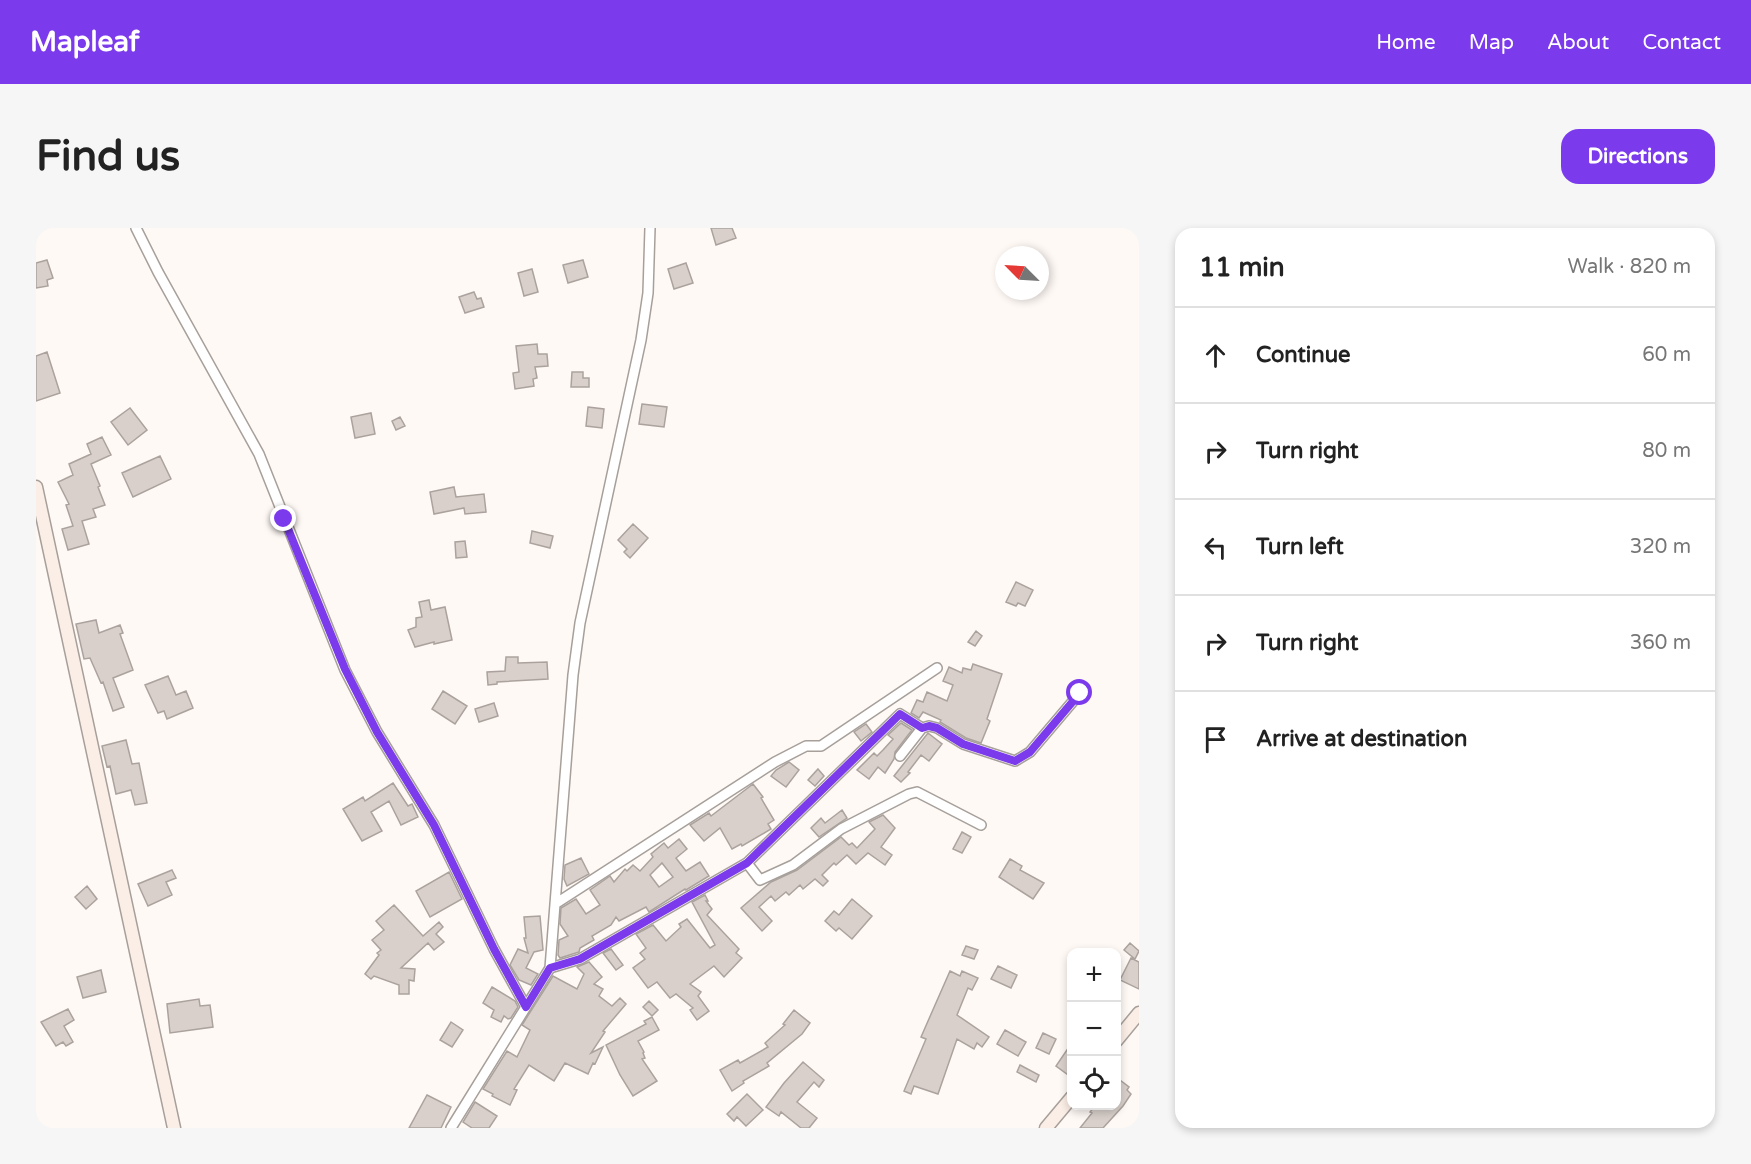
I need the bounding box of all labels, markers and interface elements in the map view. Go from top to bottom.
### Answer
text: Mapleaf [30,25,139,59]
text: Home [1376,30,1436,55]
text: Map [1469,30,1514,55]
text: About [1547,30,1609,55]
text: Contact [1642,30,1721,55]
button: Directions [1561,129,1715,184]
text: Find us [36,131,180,182]
north arrow [995,246,1049,300]
text: 11 min [1199,252,1285,283]
text: Walk · 820 m [1568,255,1691,279]
icon: ahead [1199,339,1232,372]
text: Continue [1256,342,1351,368]
text: 60 m [1642,343,1691,367]
icon: right [1199,435,1232,468]
text: Turn right [1256,438,1358,464]
text: 80 m [1642,439,1691,463]
route end [270,505,296,531]
icon: left [1199,531,1232,564]
text: Turn left [1256,534,1344,560]
text: 320 m [1630,535,1691,559]
icon: right [1199,627,1232,660]
text: Turn right [1256,630,1358,656]
text: 360 m [1630,631,1691,655]
route start [1066,679,1092,705]
icon: arrive [1199,723,1232,756]
text: Arrive at destination [1256,726,1467,752]
map controls [1067,948,1121,1110]
button: + [1067,948,1121,1002]
button: − [1067,1002,1121,1056]
button: locate [1067,1056,1121,1110]

